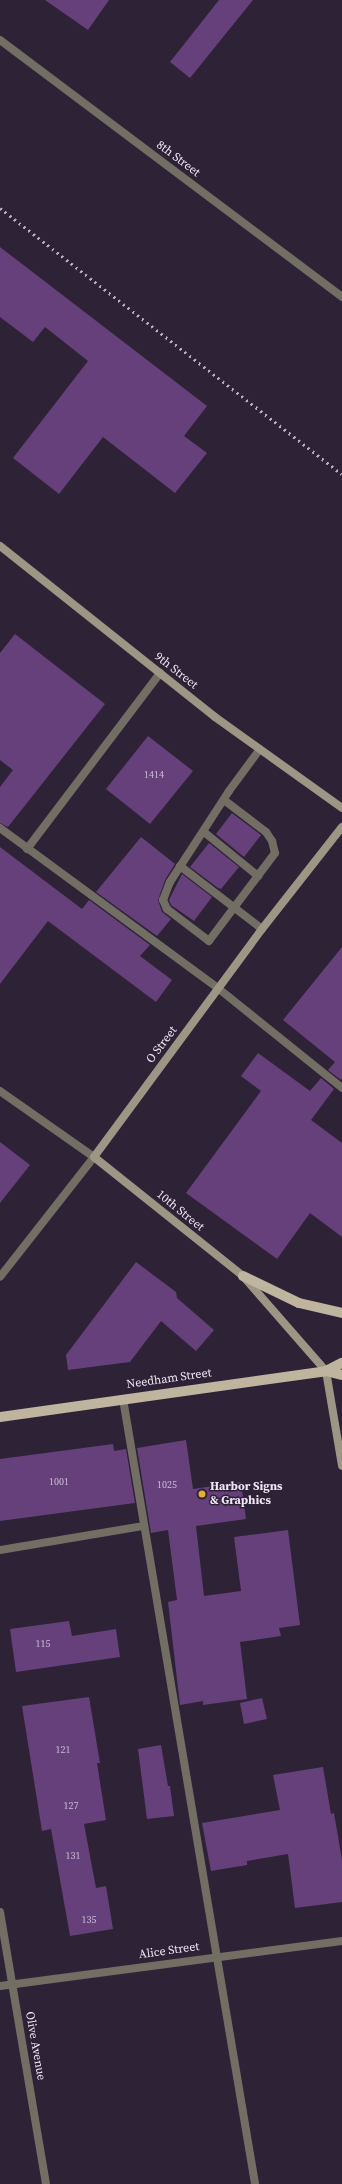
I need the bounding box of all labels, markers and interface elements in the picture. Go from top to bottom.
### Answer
street label: 8th Street [153,138,203,180]
street label: 9th Street [152,650,200,692]
house number: 1414 [144,769,164,781]
street label: O Street [144,1024,180,1066]
street label: 10th Street [153,1187,207,1235]
street label: Needham Street [126,1366,212,1392]
house number: 1001 [49,1476,69,1488]
house number: 1025 [157,1479,177,1491]
place label: Harbor Signs & Graphics [210,1480,283,1508]
marker: Harbor Signs & Graphics [197,1489,207,1499]
house number: 115 [36,1638,50,1650]
house number: 121 [56,1744,70,1756]
house number: 127 [64,1800,78,1812]
house number: 131 [66,1850,80,1862]
house number: 135 [82,1914,96,1926]
street label: Alice Street [138,1940,200,1962]
street label: Olive Avenue [22,2010,48,2082]

